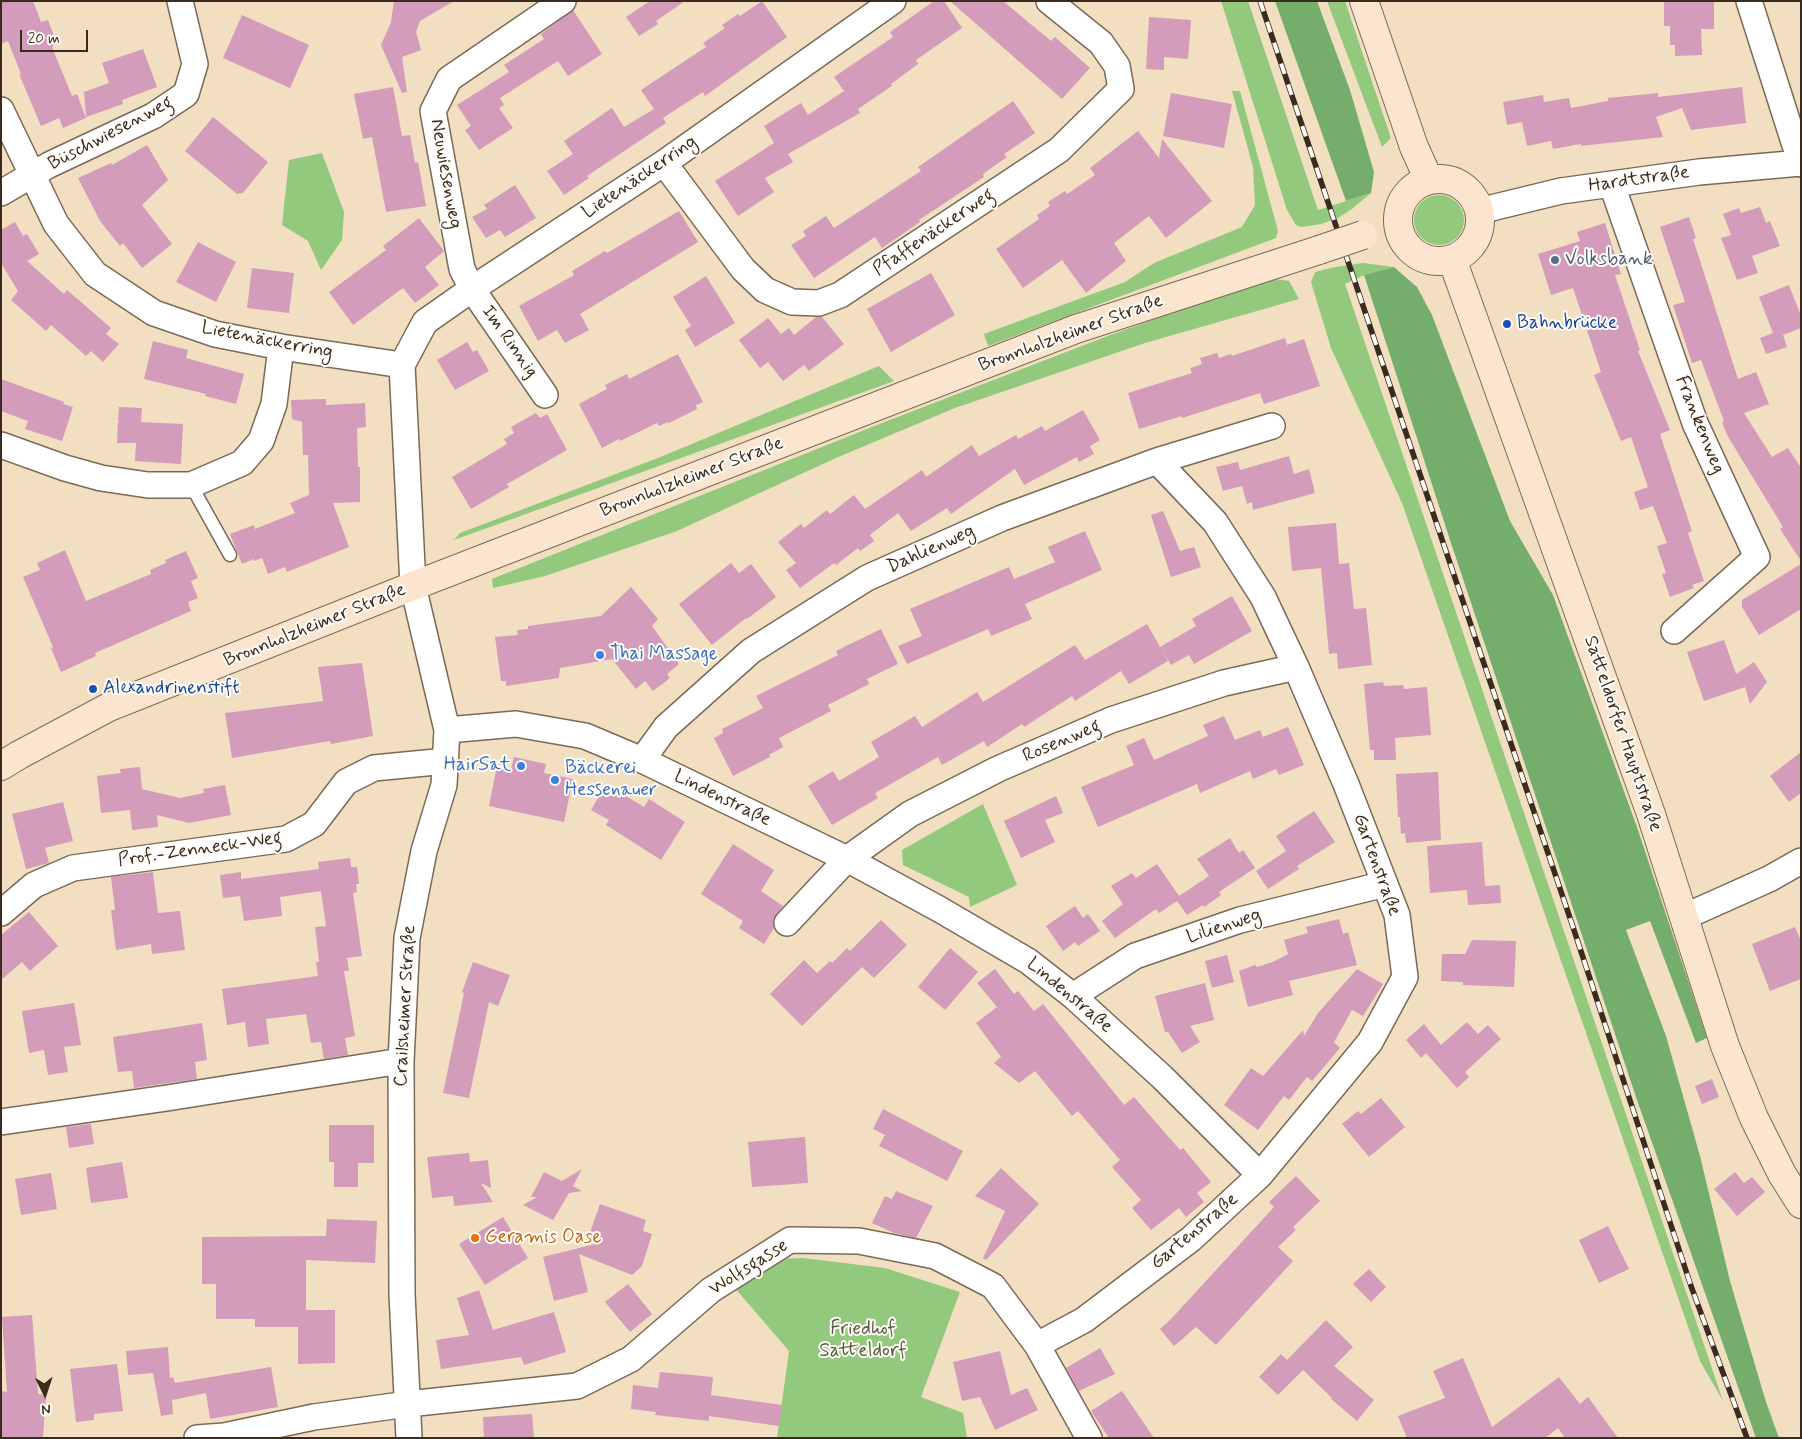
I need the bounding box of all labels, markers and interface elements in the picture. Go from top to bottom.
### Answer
scale bar [22,20,90,52]
text: 20 m [28,29,60,49]
street label: Büschwiesenweg [45,92,177,176]
street label: Neuwiesenweg [424,117,466,231]
street label: Lietenäckerring [578,131,702,225]
street label: Hardtstraße [1587,162,1691,198]
street label: Pfaffenäckerweg [869,184,999,282]
place label: Volksbank [1565,249,1653,271]
marker: Volksbank [1549,254,1561,266]
street label: Bronnholzheimer Straße [976,290,1166,378]
street label: Im Rinnig [476,301,542,383]
place label: Bahnbrücke [1517,313,1617,335]
street label: Lietenäckerring [199,317,335,365]
marker: Bahnbrücke [1501,318,1513,330]
street label: Frankenweg [1669,373,1729,477]
street label: Bronnholzheimer Straße [597,433,787,523]
street label: Dahlienweg [884,521,978,579]
street label: Bronnholzheimer Straße [221,579,409,673]
street label: Satteldorfer Hauptstraße [1578,633,1666,835]
place label: Thai Massage [610,644,718,666]
marker: Thai Massage [594,649,606,661]
place label: Alexandrinenstift [103,678,240,700]
marker: Alexandrinenstift [87,683,99,695]
street label: Rosenweg [1020,715,1104,769]
place label: HairSat [444,755,511,777]
place label: Bäckerei Hessenauer [565,758,657,802]
marker: HairSat [515,760,527,772]
street label: Lindenstraße [670,766,774,832]
marker: Bäckerei Hessenauer [549,774,561,786]
street label: Gartenstraße [1347,811,1405,919]
street label: Prof.-Zenneck-Weg [117,827,283,873]
street label: Lilienweg [1184,904,1264,950]
street label: Crailsheimer Straße [390,925,422,1087]
street label: Lindenstraße [1021,953,1117,1039]
street label: Gartenstraße [1147,1189,1243,1275]
place label: Geramis Oase [485,1227,601,1249]
marker: Geramis Oase [469,1232,481,1244]
street label: Wolfsgasse [705,1235,793,1301]
park label: Friedhof Satteldorf [819,1319,907,1363]
north arrow [20,1369,70,1419]
text: N [41,1400,51,1418]

